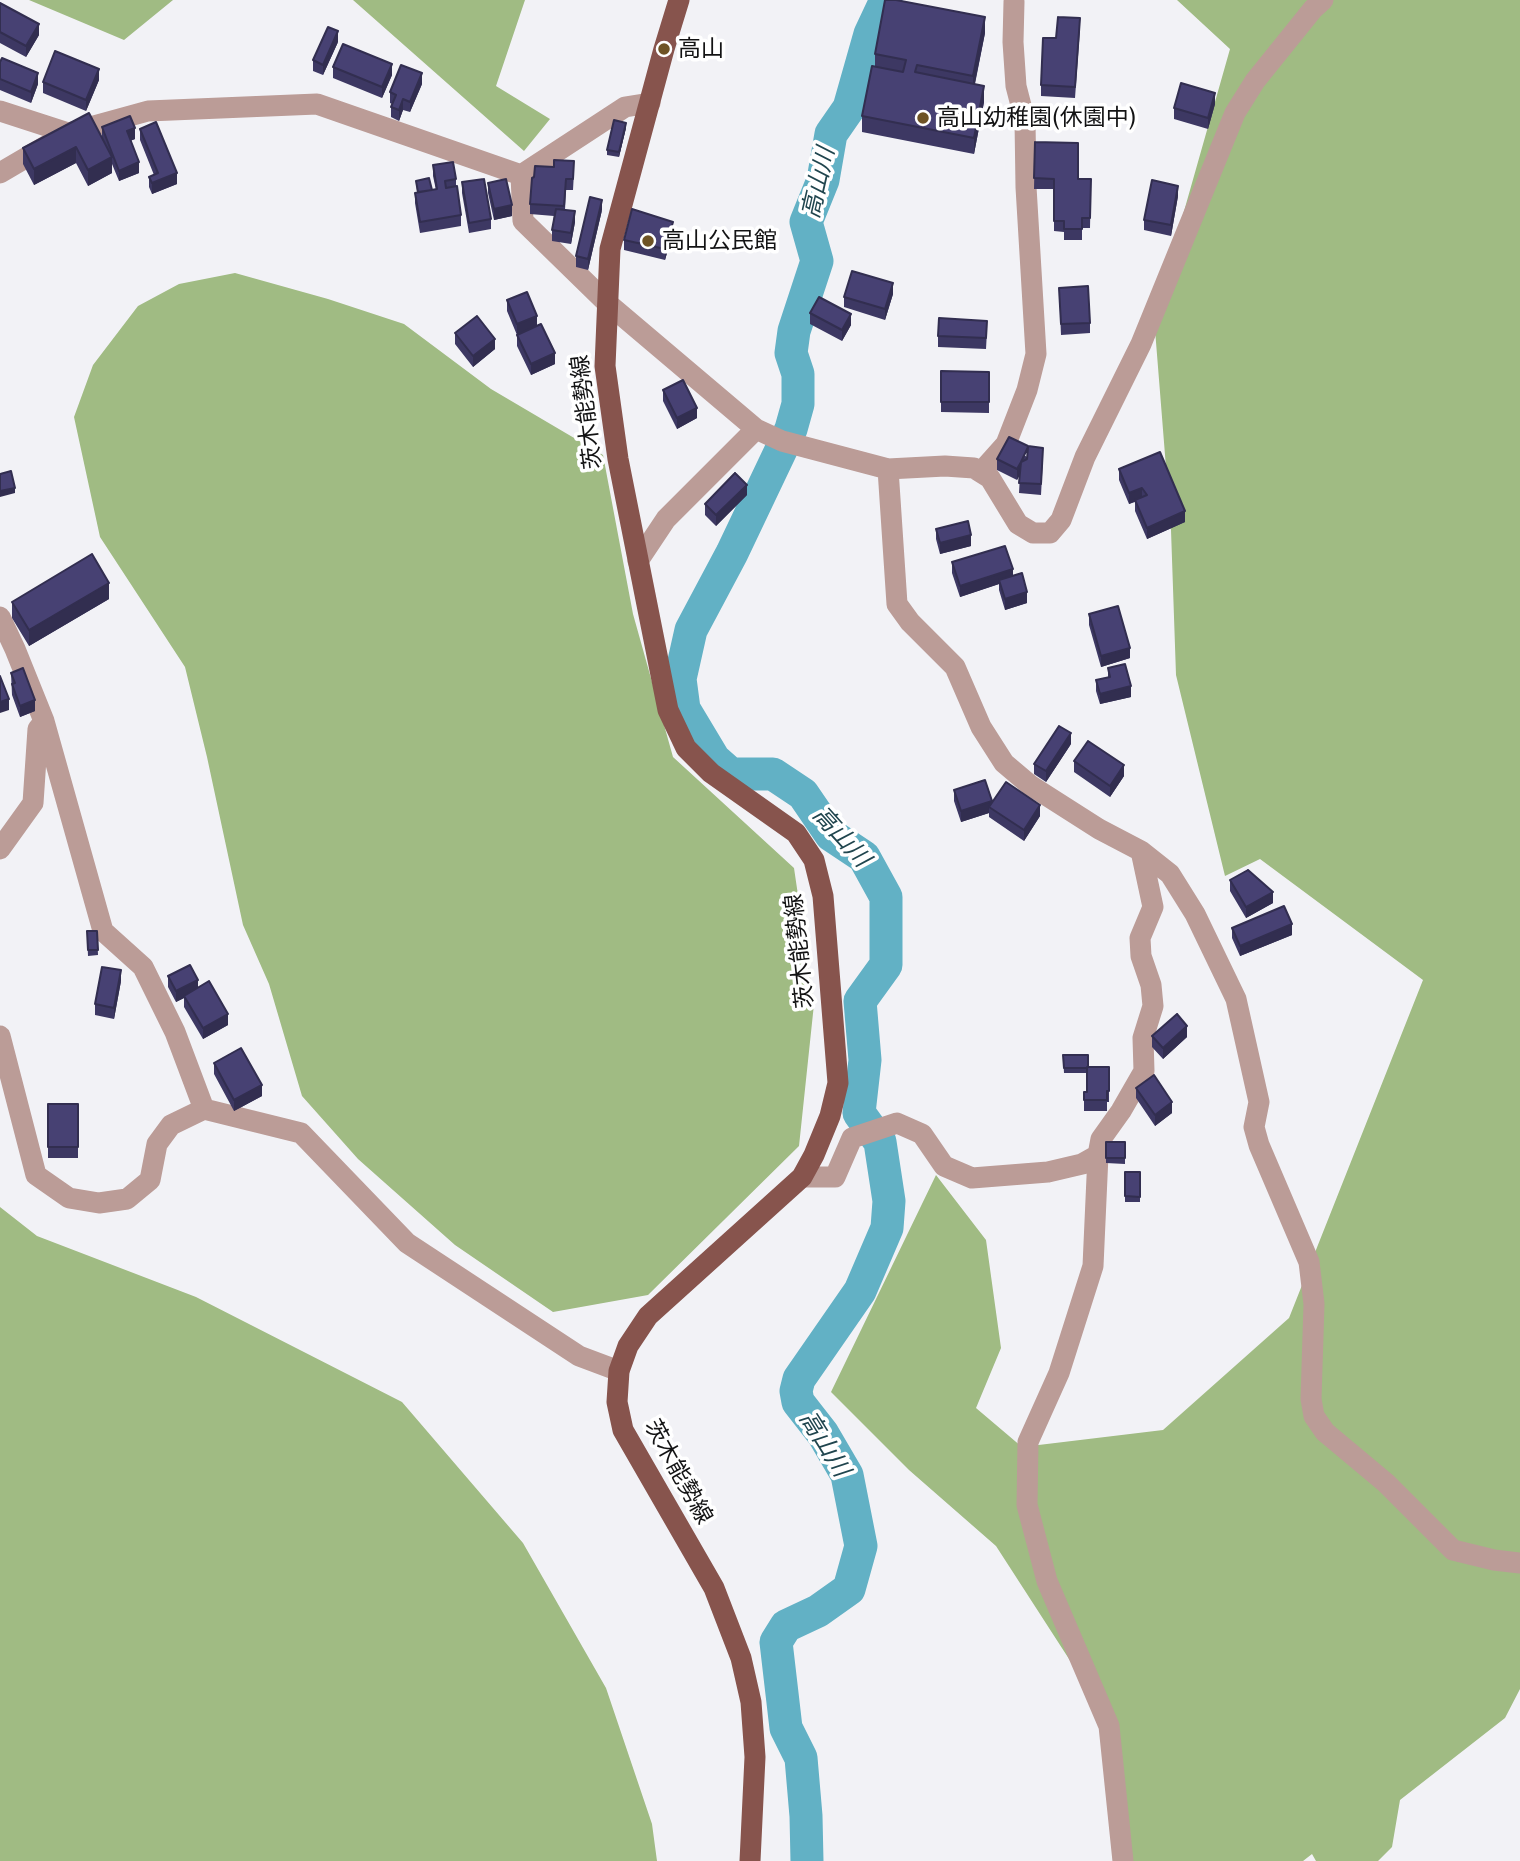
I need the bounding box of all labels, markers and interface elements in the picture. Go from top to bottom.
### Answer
place label: 高山 [678,35,724,63]
marker: 高山 [656,41,672,57]
place label: 高山幼稚園(休園中) [937,104,1136,132]
marker: 高山幼稚園(休園中) [915,110,931,126]
water label: 高山川 [797,145,841,221]
place label: 高山公民館 [662,227,777,255]
marker: 高山公民館 [640,233,656,249]
street label: 茨木能勢線 [566,353,608,471]
water label: 高山川 [806,801,876,873]
street label: 茨木能勢線 [780,892,820,1010]
water label: 高山川 [793,1406,855,1482]
street label: 茨木能勢線 [638,1415,718,1529]

